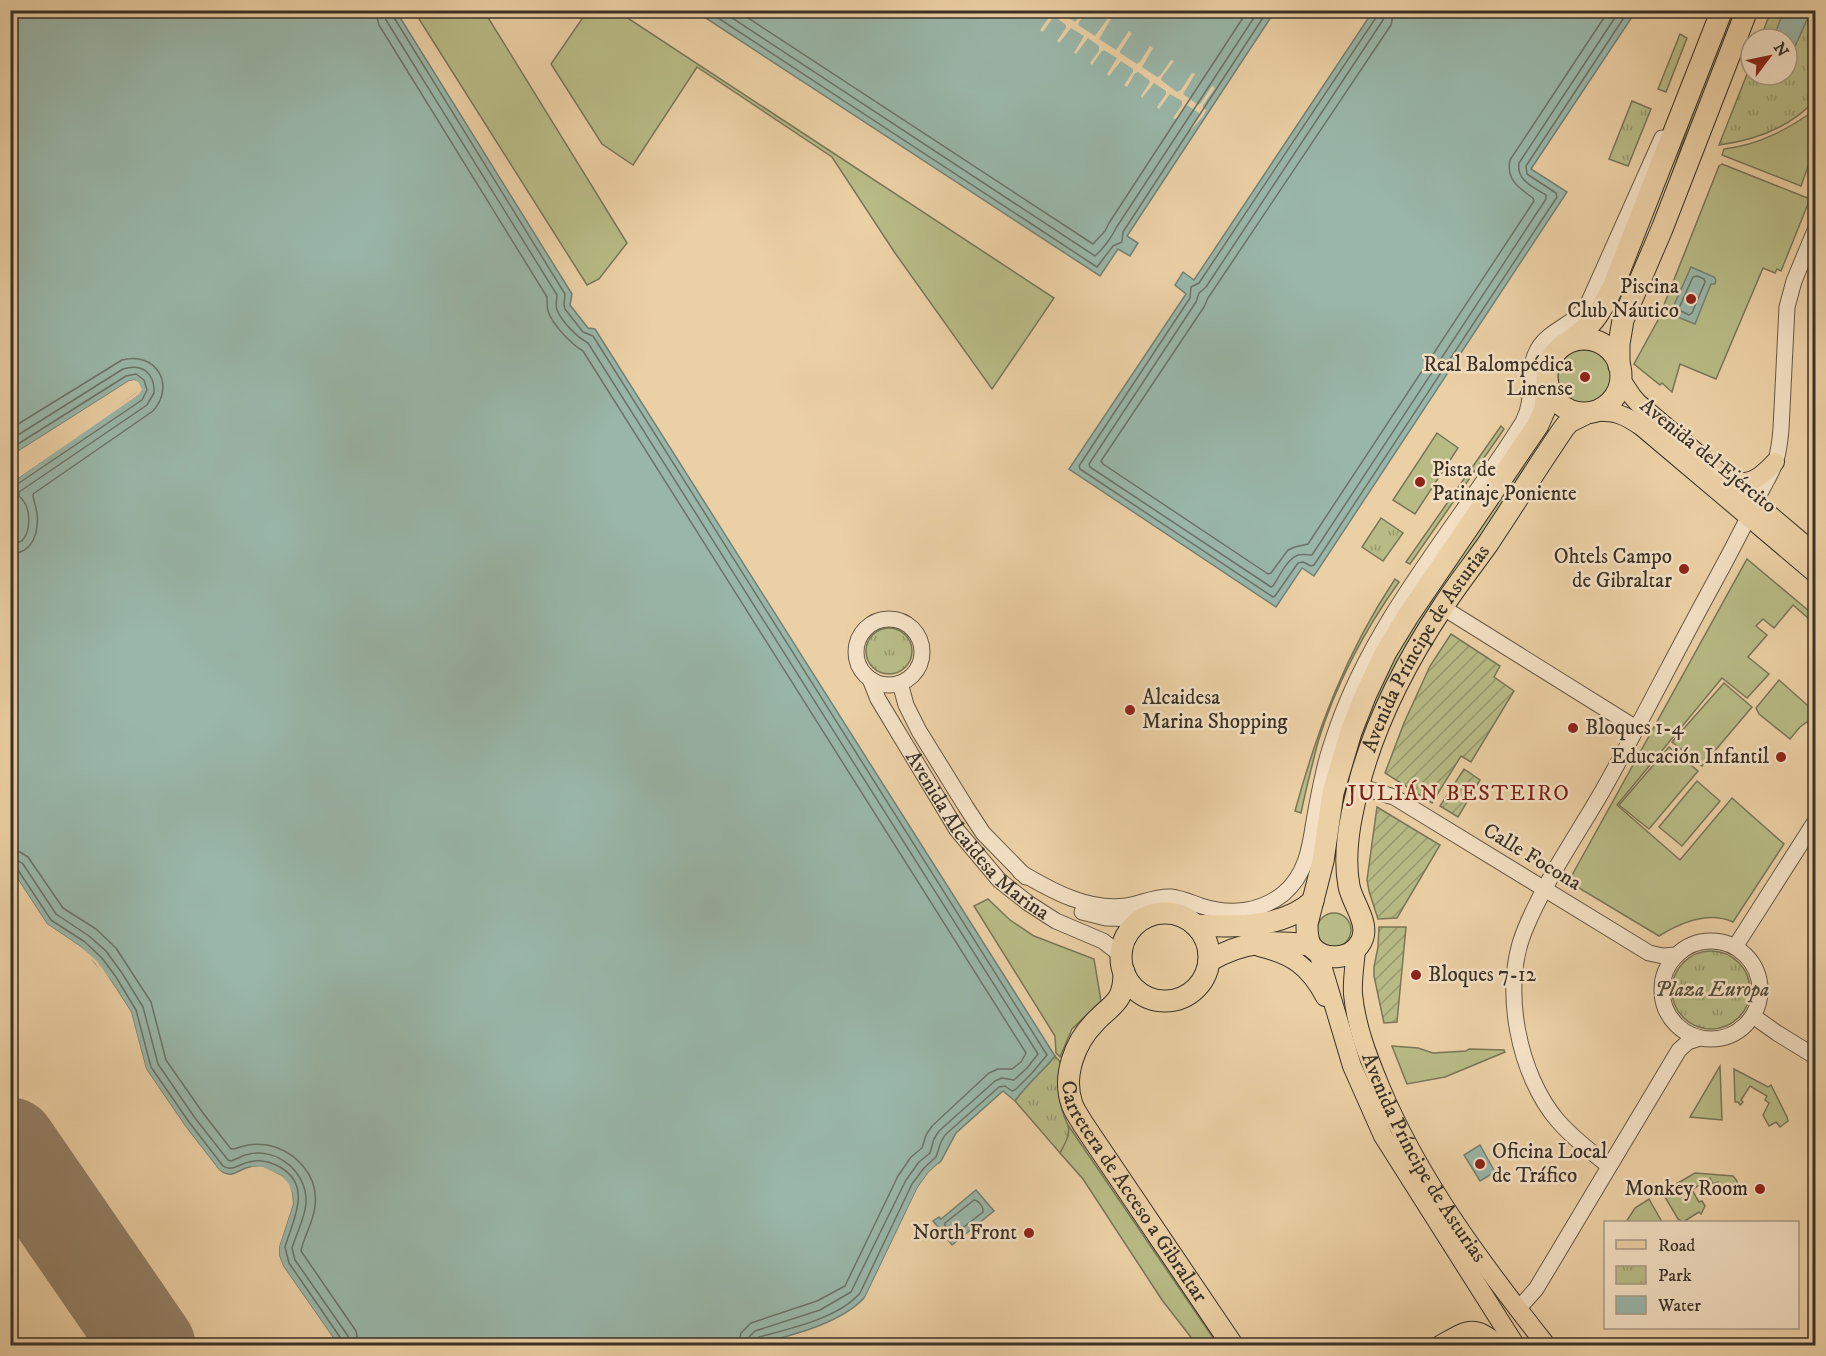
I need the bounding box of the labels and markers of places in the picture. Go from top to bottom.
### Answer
place label: Piscina Club Náutico [1567,274,1679,324]
marker: Piscina Club Náutico [1684,292,1698,306]
place label: Real Balompédica Linense [1423,352,1573,402]
marker: Real Balompédica Linense [1578,370,1592,384]
place label: Pista de Patinaje Poniente [1432,457,1577,507]
marker: Pista de Patinaje Poniente [1413,475,1427,489]
place label: Ohtels Campo de Gibraltar [1554,544,1672,594]
marker: Ohtels Campo de Gibraltar [1677,562,1691,576]
place label: Alcaidesa Marina Shopping [1142,685,1288,735]
marker: Alcaidesa Marina Shopping [1123,703,1137,717]
place label: Bloques 1-4 [1585,715,1685,741]
marker: Bloques 1-4 [1566,721,1580,735]
place label: Educación Infantil [1611,744,1770,770]
marker: Educación Infantil [1774,750,1788,764]
place label: Bloques 7-12 [1428,962,1537,988]
marker: Bloques 7-12 [1409,968,1423,982]
place label: Oficina Local de Tráfico [1492,1139,1608,1189]
marker: Oficina Local de Tráfico [1473,1157,1487,1171]
place label: Monkey Room [1624,1176,1748,1202]
marker: Monkey Room [1753,1182,1767,1196]
place label: North Front [913,1220,1017,1246]
marker: North Front [1022,1226,1036,1240]

